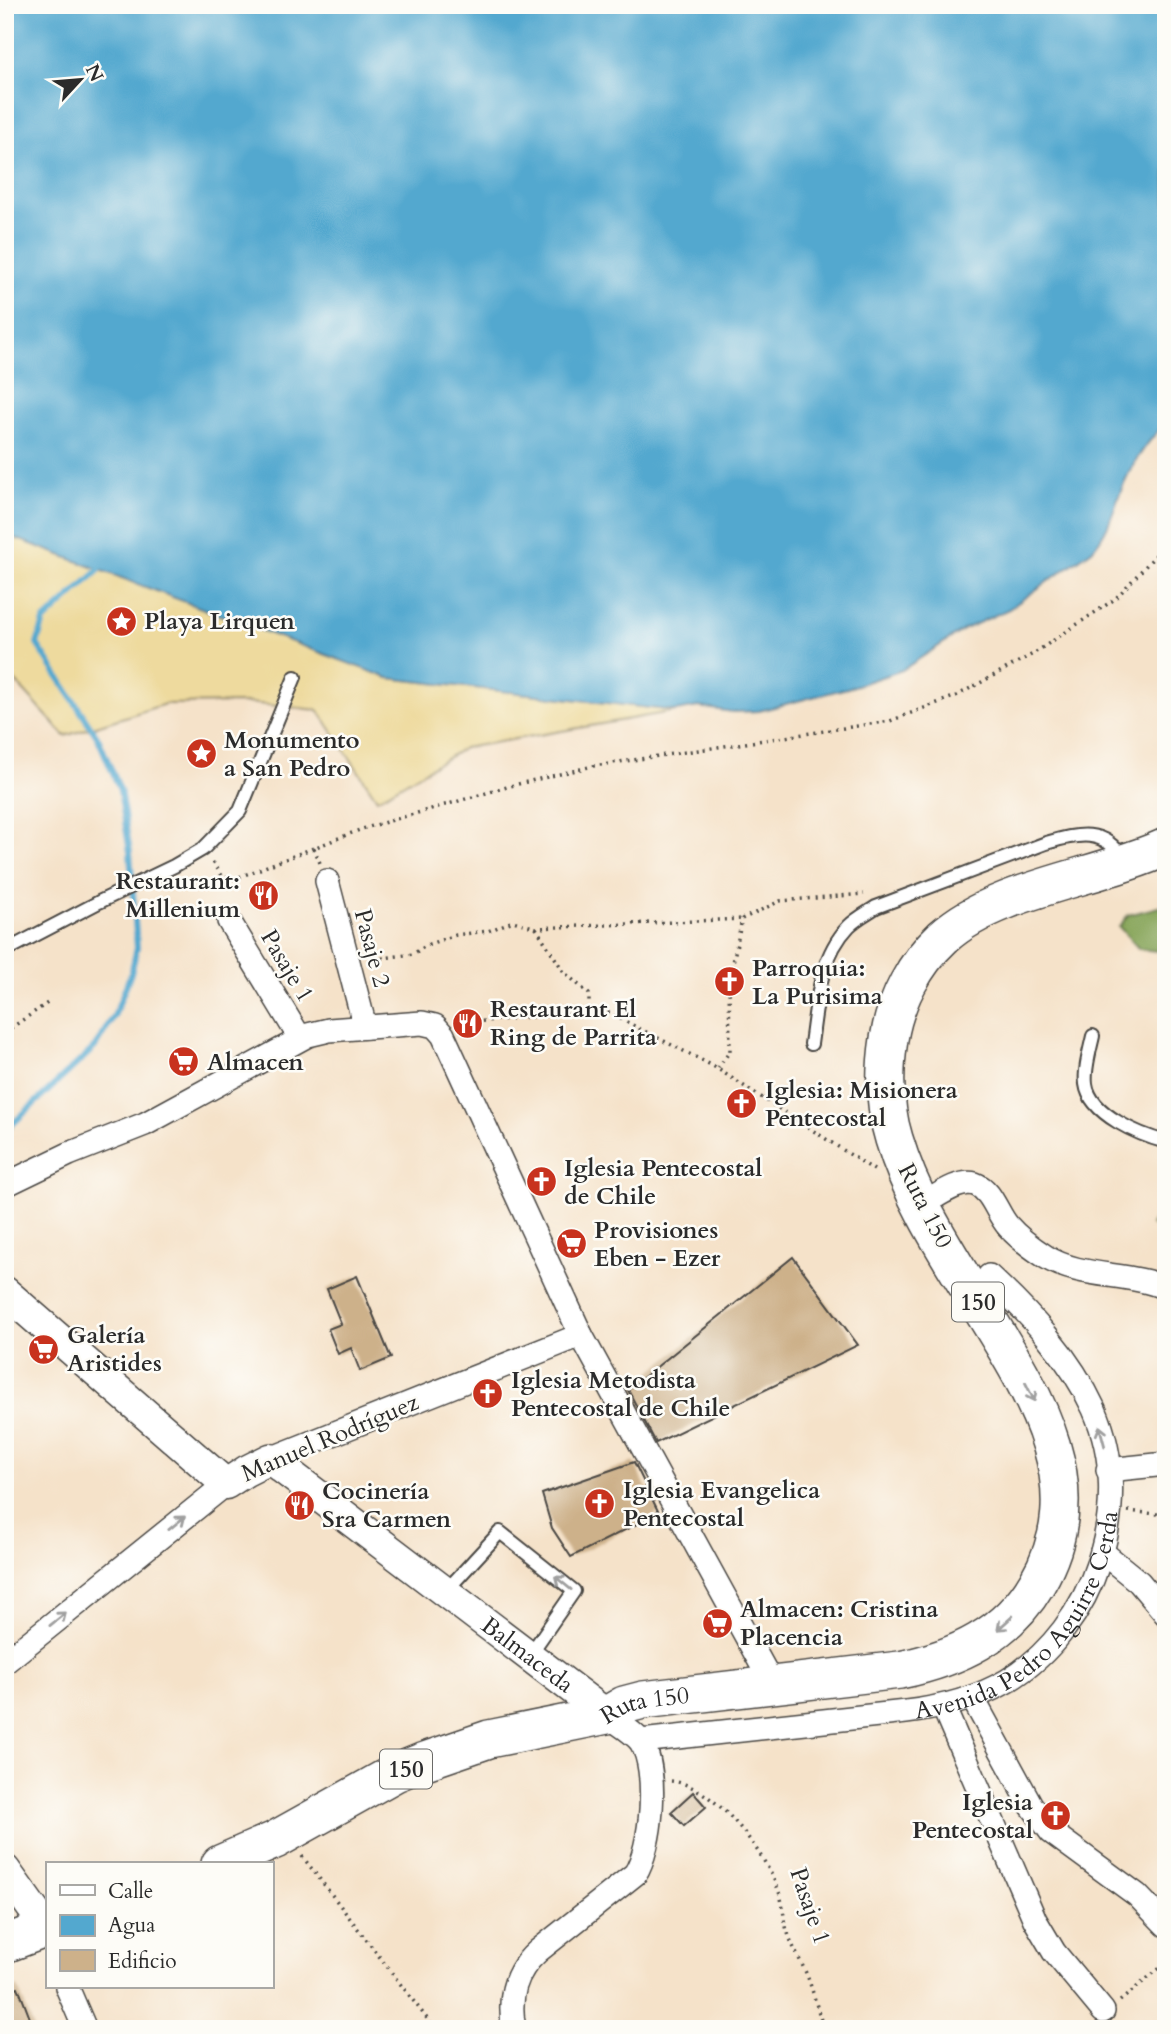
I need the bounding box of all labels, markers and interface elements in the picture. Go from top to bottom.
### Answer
north arrow [46,46,116,116]
text: N [79,60,110,87]
place icon: Playa Lirquen [104,604,138,638]
place label: Playa Lirquen [144,605,296,638]
place label: Monumento a San Pedro [224,724,359,785]
place icon: Monumento a San Pedro [184,737,218,771]
place label: Restaurant: Millenium [116,865,241,926]
restaurant icon: Restaurant: Millenium [246,878,280,912]
street label: Pasaje 2 [346,905,398,991]
street label: Pasaje 1 [252,923,322,1009]
place label: Parroquia: La Purisima [752,952,883,1013]
church icon: Parroquia: La Purisima [712,965,746,999]
place label: Restaurant El Ring de Parrita [490,993,657,1054]
restaurant icon: Restaurant El Ring de Parrita [450,1006,484,1040]
supermarket icon: Almacen [167,1045,201,1079]
place label: Almacen [207,1046,304,1079]
place label: Iglesia: Misionera Pentecostal [765,1074,958,1135]
church icon: Iglesia: Misionera Pentecostal [725,1087,759,1121]
place label: Iglesia Pentecostal de Chile [564,1152,762,1213]
street label: Ruta 150 [890,1158,960,1254]
church icon: Iglesia Pentecostal de Chile [524,1165,558,1199]
place label: Provisiones Eben - Ezer [594,1214,721,1275]
supermarket icon: Provisiones Eben - Ezer [554,1227,588,1261]
road number: 150 [952,1282,1004,1322]
place label: Galería Aristides [67,1319,162,1380]
supermarket icon: Galería Aristides [27,1332,61,1366]
place label: Iglesia Metodista Pentecostal de Chile [511,1364,730,1425]
church icon: Iglesia Metodista Pentecostal de Chile [471,1377,505,1411]
one-way arrow [1024,1381,1038,1402]
street label: Manuel Rodríguez [236,1386,424,1490]
one-way arrow [1095,1425,1108,1448]
place label: Iglesia Evangelica Pentecostal [623,1474,820,1535]
place label: Cocinería Sra Carmen [322,1475,452,1536]
church icon: Iglesia Evangelica Pentecostal [583,1487,617,1521]
restaurant icon: Cocinería Sra Carmen [282,1488,316,1522]
street label: Avenida Pedro Aguirre Cerda [912,1509,1126,1727]
one-way arrow [168,1516,186,1531]
one-way arrow [555,1575,573,1590]
place label: Almacen: Cristina Placencia [740,1593,938,1654]
supermarket icon: Almacen: Cristina Placencia [700,1606,734,1640]
street label: Balmaceda [474,1609,581,1701]
one-way arrow [49,1612,67,1627]
one-way arrow [997,1614,1014,1631]
street label: Ruta 150 [594,1678,691,1732]
road number: 150 [380,1750,432,1788]
place label: Iglesia Pentecostal [912,1786,1033,1847]
church icon: Iglesia Pentecostal [1039,1799,1073,1833]
legend [46,1862,273,1988]
street label: Pasaje 1 [781,1863,839,1949]
text: Calle [108,1877,153,1906]
text: Agua [108,1911,155,1940]
text: Edificio [108,1947,177,1976]

